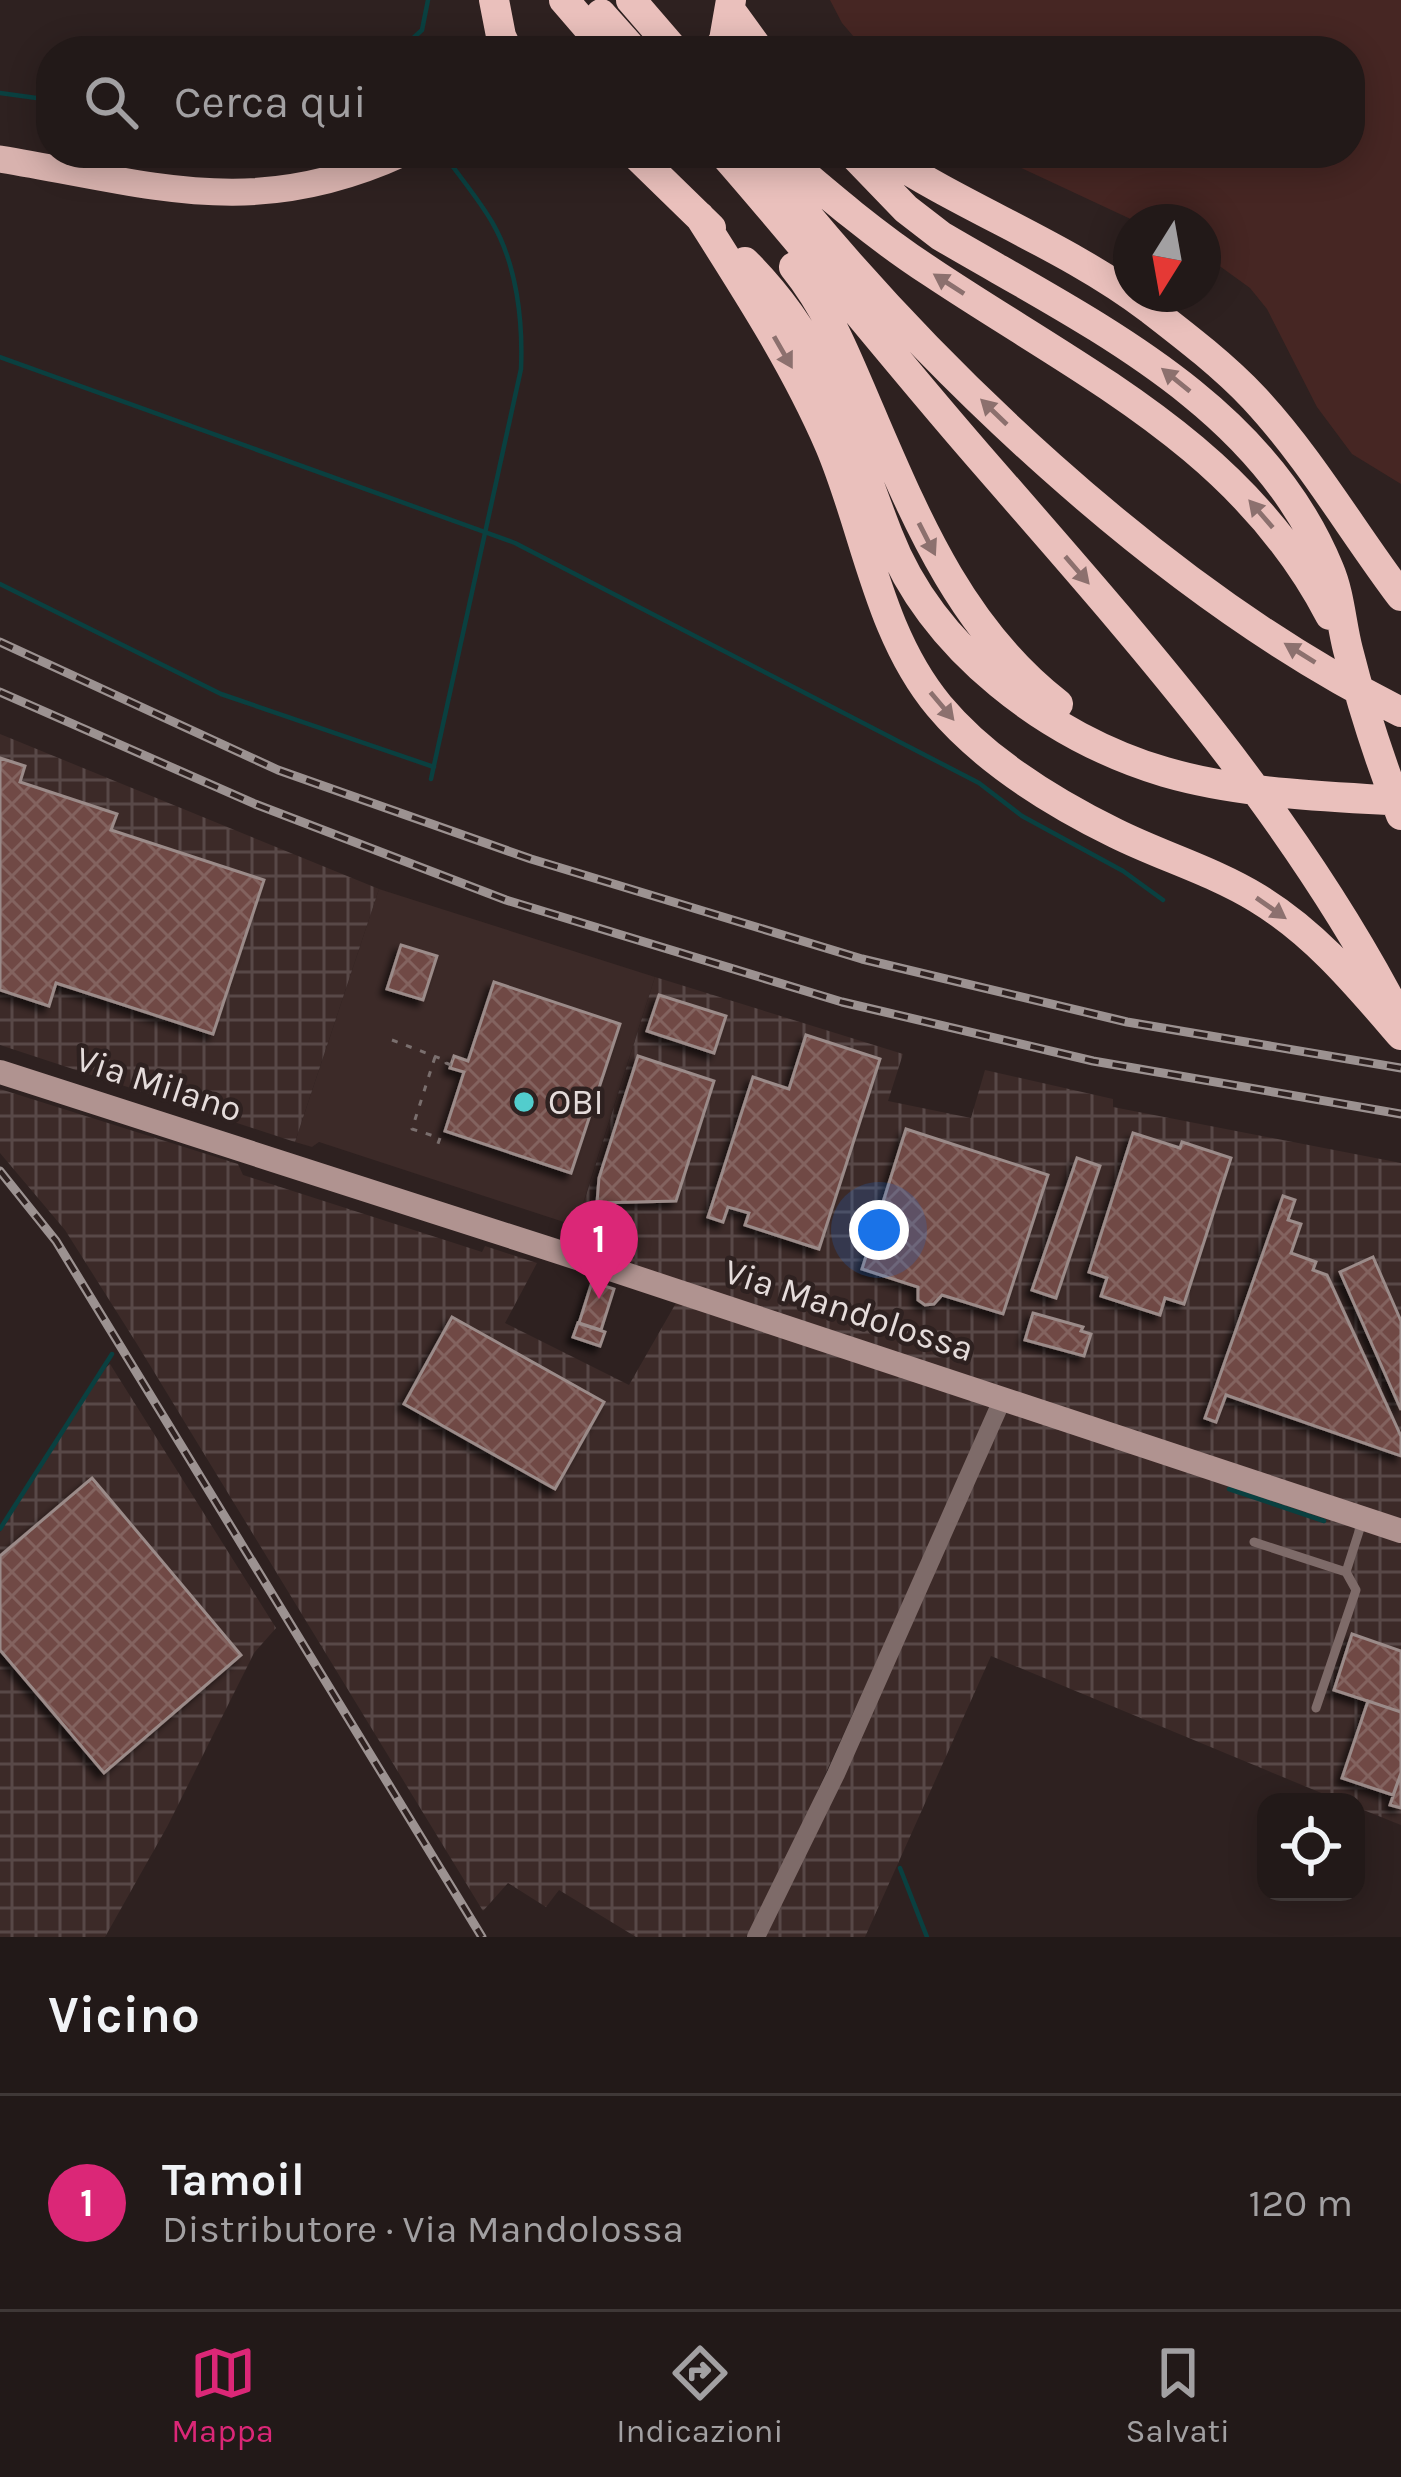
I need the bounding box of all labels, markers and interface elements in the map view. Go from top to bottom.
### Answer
search box [36,36,1365,168]
icon: search [78,69,144,135]
text: Cerca qui [174,76,367,128]
north arrow [1113,204,1221,312]
one-way arrow [932,274,965,296]
one-way arrow [772,335,793,369]
one-way arrow [1160,368,1191,393]
one-way arrow [980,398,1009,426]
one-way arrow [1248,499,1275,529]
one-way arrow [916,521,936,556]
one-way arrow [1063,555,1090,584]
one-way arrow [1284,642,1317,664]
one-way arrow [928,691,954,721]
one-way arrow [1255,896,1287,919]
street label: Via Milano [71,1037,247,1131]
place label: OBI [548,1081,604,1123]
marker: OBI [511,1089,537,1115]
pin: 1 [560,1200,638,1299]
your location [849,1200,909,1260]
street label: Via Mandolossa [719,1250,979,1370]
map controls [1257,1793,1365,1901]
button: locate [1257,1793,1365,1901]
text: Vicino [48,1985,200,2045]
text: Tamoil [162,2154,305,2206]
text: 1 [80,2180,94,2226]
text: 120 m [1249,2180,1353,2226]
text: Distributore · Via Mandolossa [162,2206,684,2252]
tab: Mappa [171,2340,274,2450]
tab: Indicazioni [616,2340,783,2450]
tab: Salvati [1126,2340,1230,2450]

